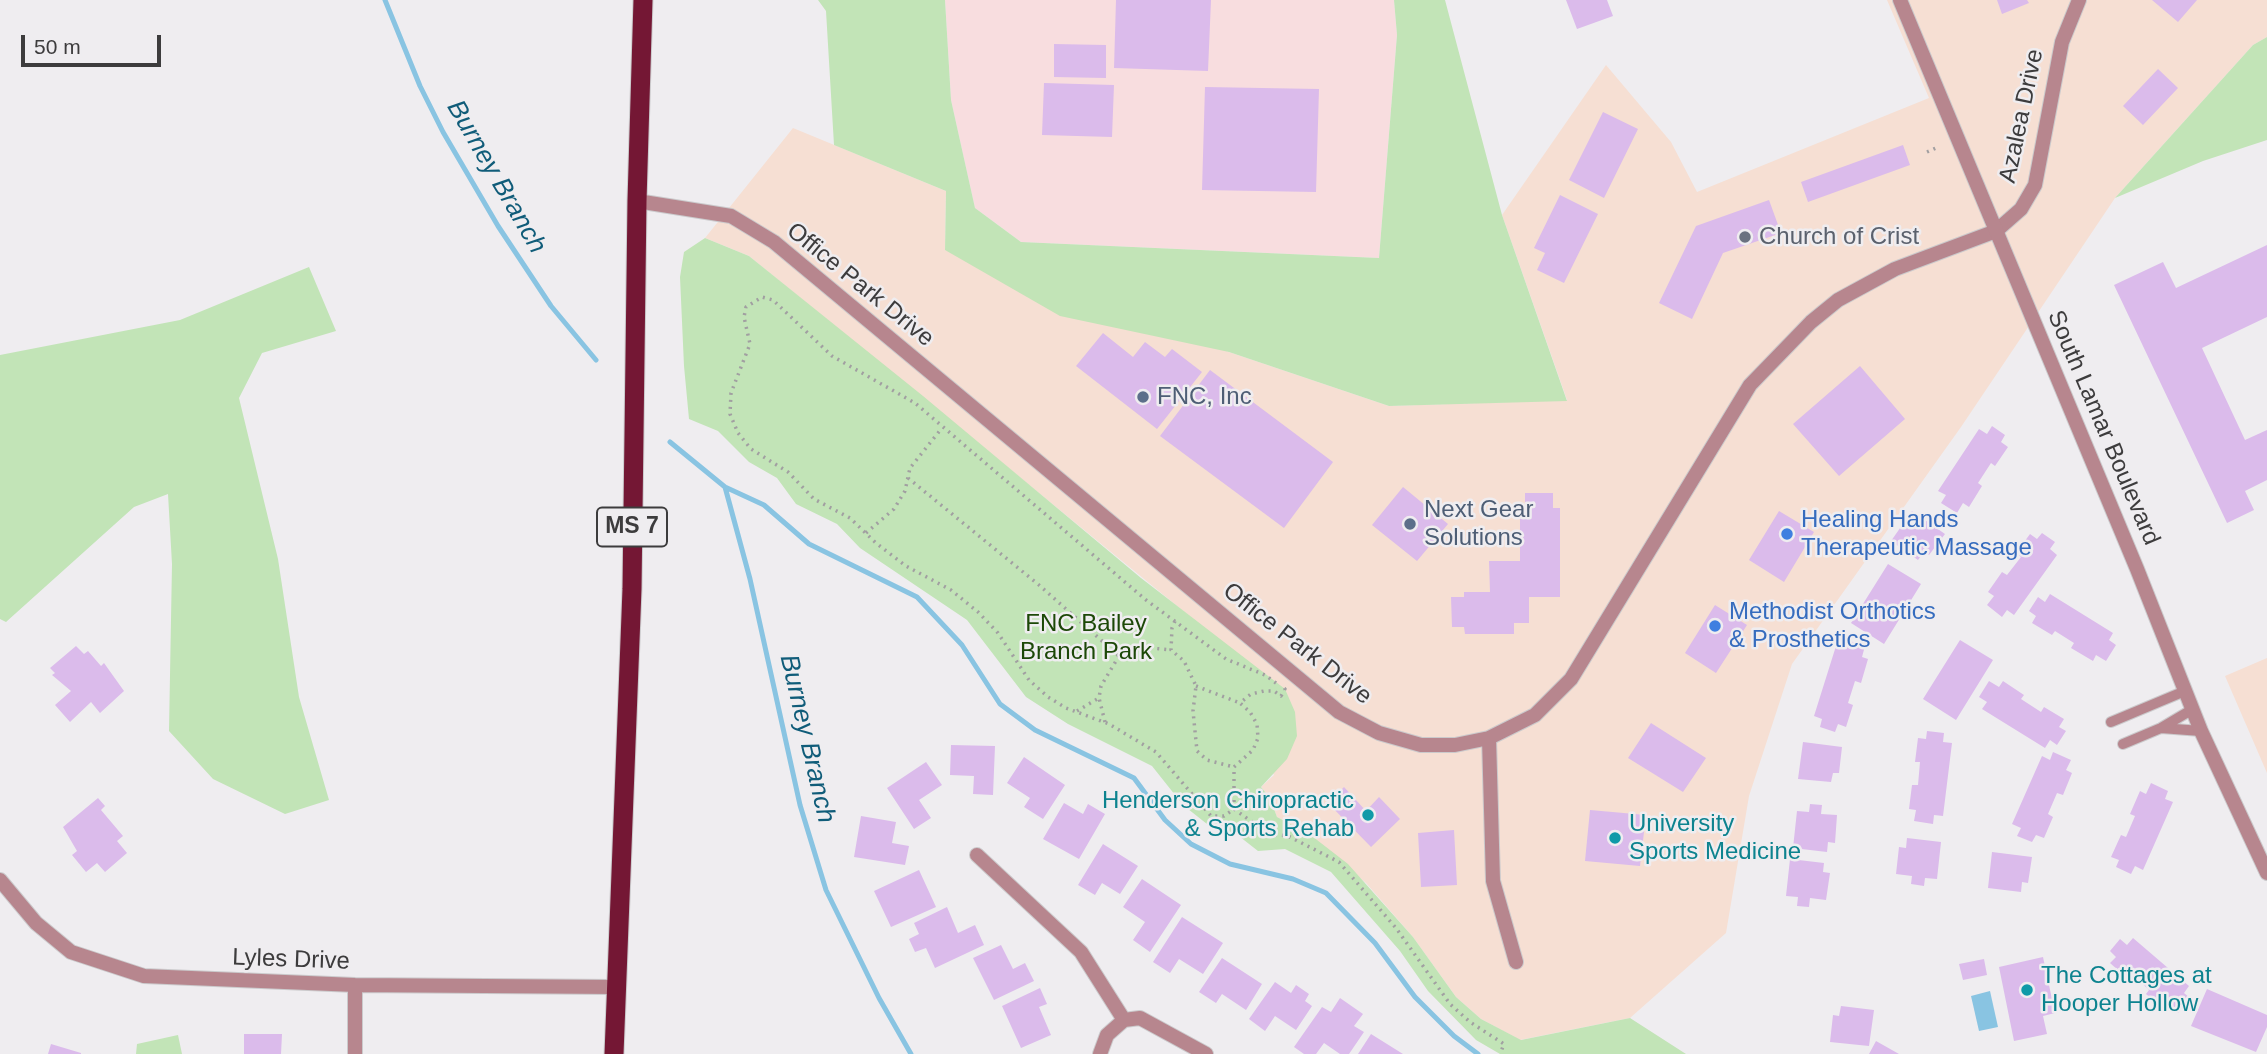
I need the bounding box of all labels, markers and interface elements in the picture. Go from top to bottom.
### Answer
scale bar [24,21,164,65]
text: 50 m [34,35,81,58]
street label: Azalea Drive [1994,46,2050,186]
water label: Burney Branch [439,95,553,259]
street label: Office Park Drive [781,217,939,353]
place label: Church of Crist [1759,223,1919,251]
marker: Church of Crist [1737,229,1753,245]
street label: South Lamar Boulevard [2040,306,2166,550]
place label: FNC, Inc [1157,383,1252,411]
marker: FNC, Inc [1135,389,1151,405]
place label: Next Gear Solutions [1424,496,1533,552]
place label: Healing Hands Therapeutic Massage [1801,506,2032,562]
road number: MS 7 [597,508,667,547]
marker: Next Gear Solutions [1402,516,1418,532]
marker: Healing Hands Therapeutic Massage [1779,526,1795,542]
street label: Office Park Drive [1217,577,1377,711]
place label: Methodist Orthotics & Prosthetics [1729,598,1936,654]
park label: FNC Bailey Branch Park [1020,610,1152,666]
marker: Methodist Orthotics & Prosthetics [1707,618,1723,634]
water label: Burney Branch [772,652,842,826]
place label: Henderson Chiropractic & Sports Rehab [1102,787,1354,843]
marker: Henderson Chiropractic & Sports Rehab [1360,807,1376,823]
place label: University Sports Medicine [1629,810,1801,866]
marker: University Sports Medicine [1607,830,1623,846]
street label: Lyles Drive [232,944,350,976]
place label: The Cottages at Hooper Hollow [2041,962,2212,1018]
marker: The Cottages at Hooper Hollow [2019,982,2035,998]

